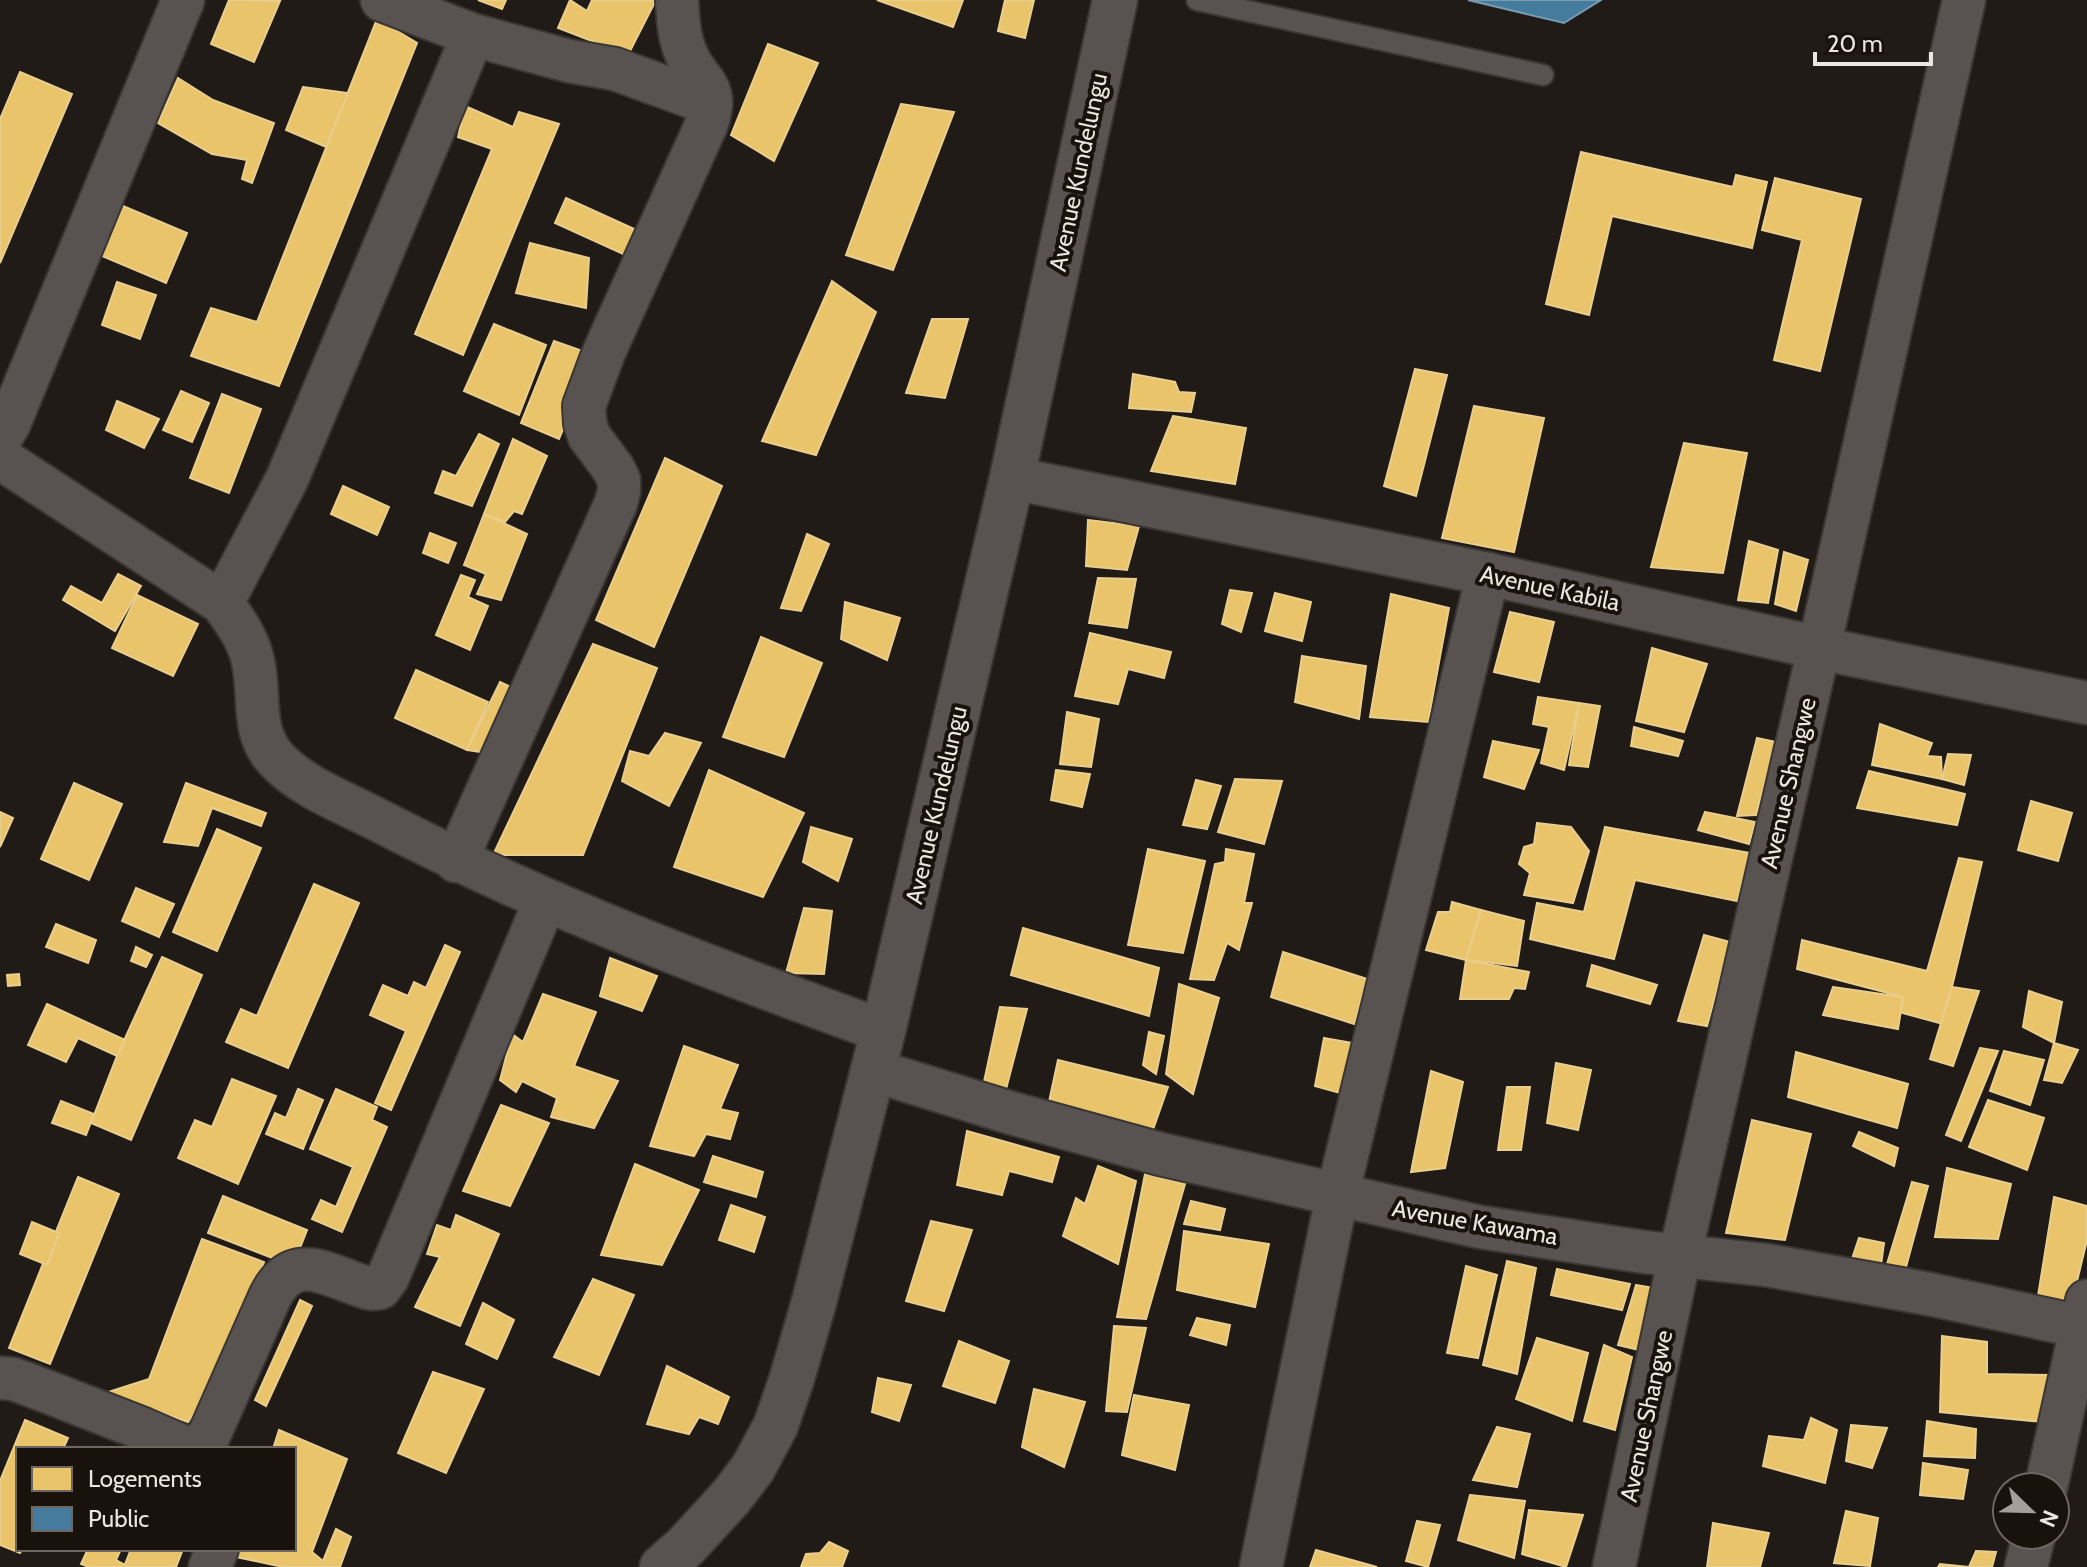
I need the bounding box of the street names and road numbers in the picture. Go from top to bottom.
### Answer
street label: Avenue Kundelungu [1043,70,1113,274]
street label: Avenue Kabila [1477,559,1623,617]
street label: Avenue Shangwe [1754,695,1822,871]
street label: Avenue Kundelungu [899,703,973,907]
street label: Avenue Kawama [1390,1193,1561,1251]
street label: Avenue Shangwe [1614,1327,1678,1505]

